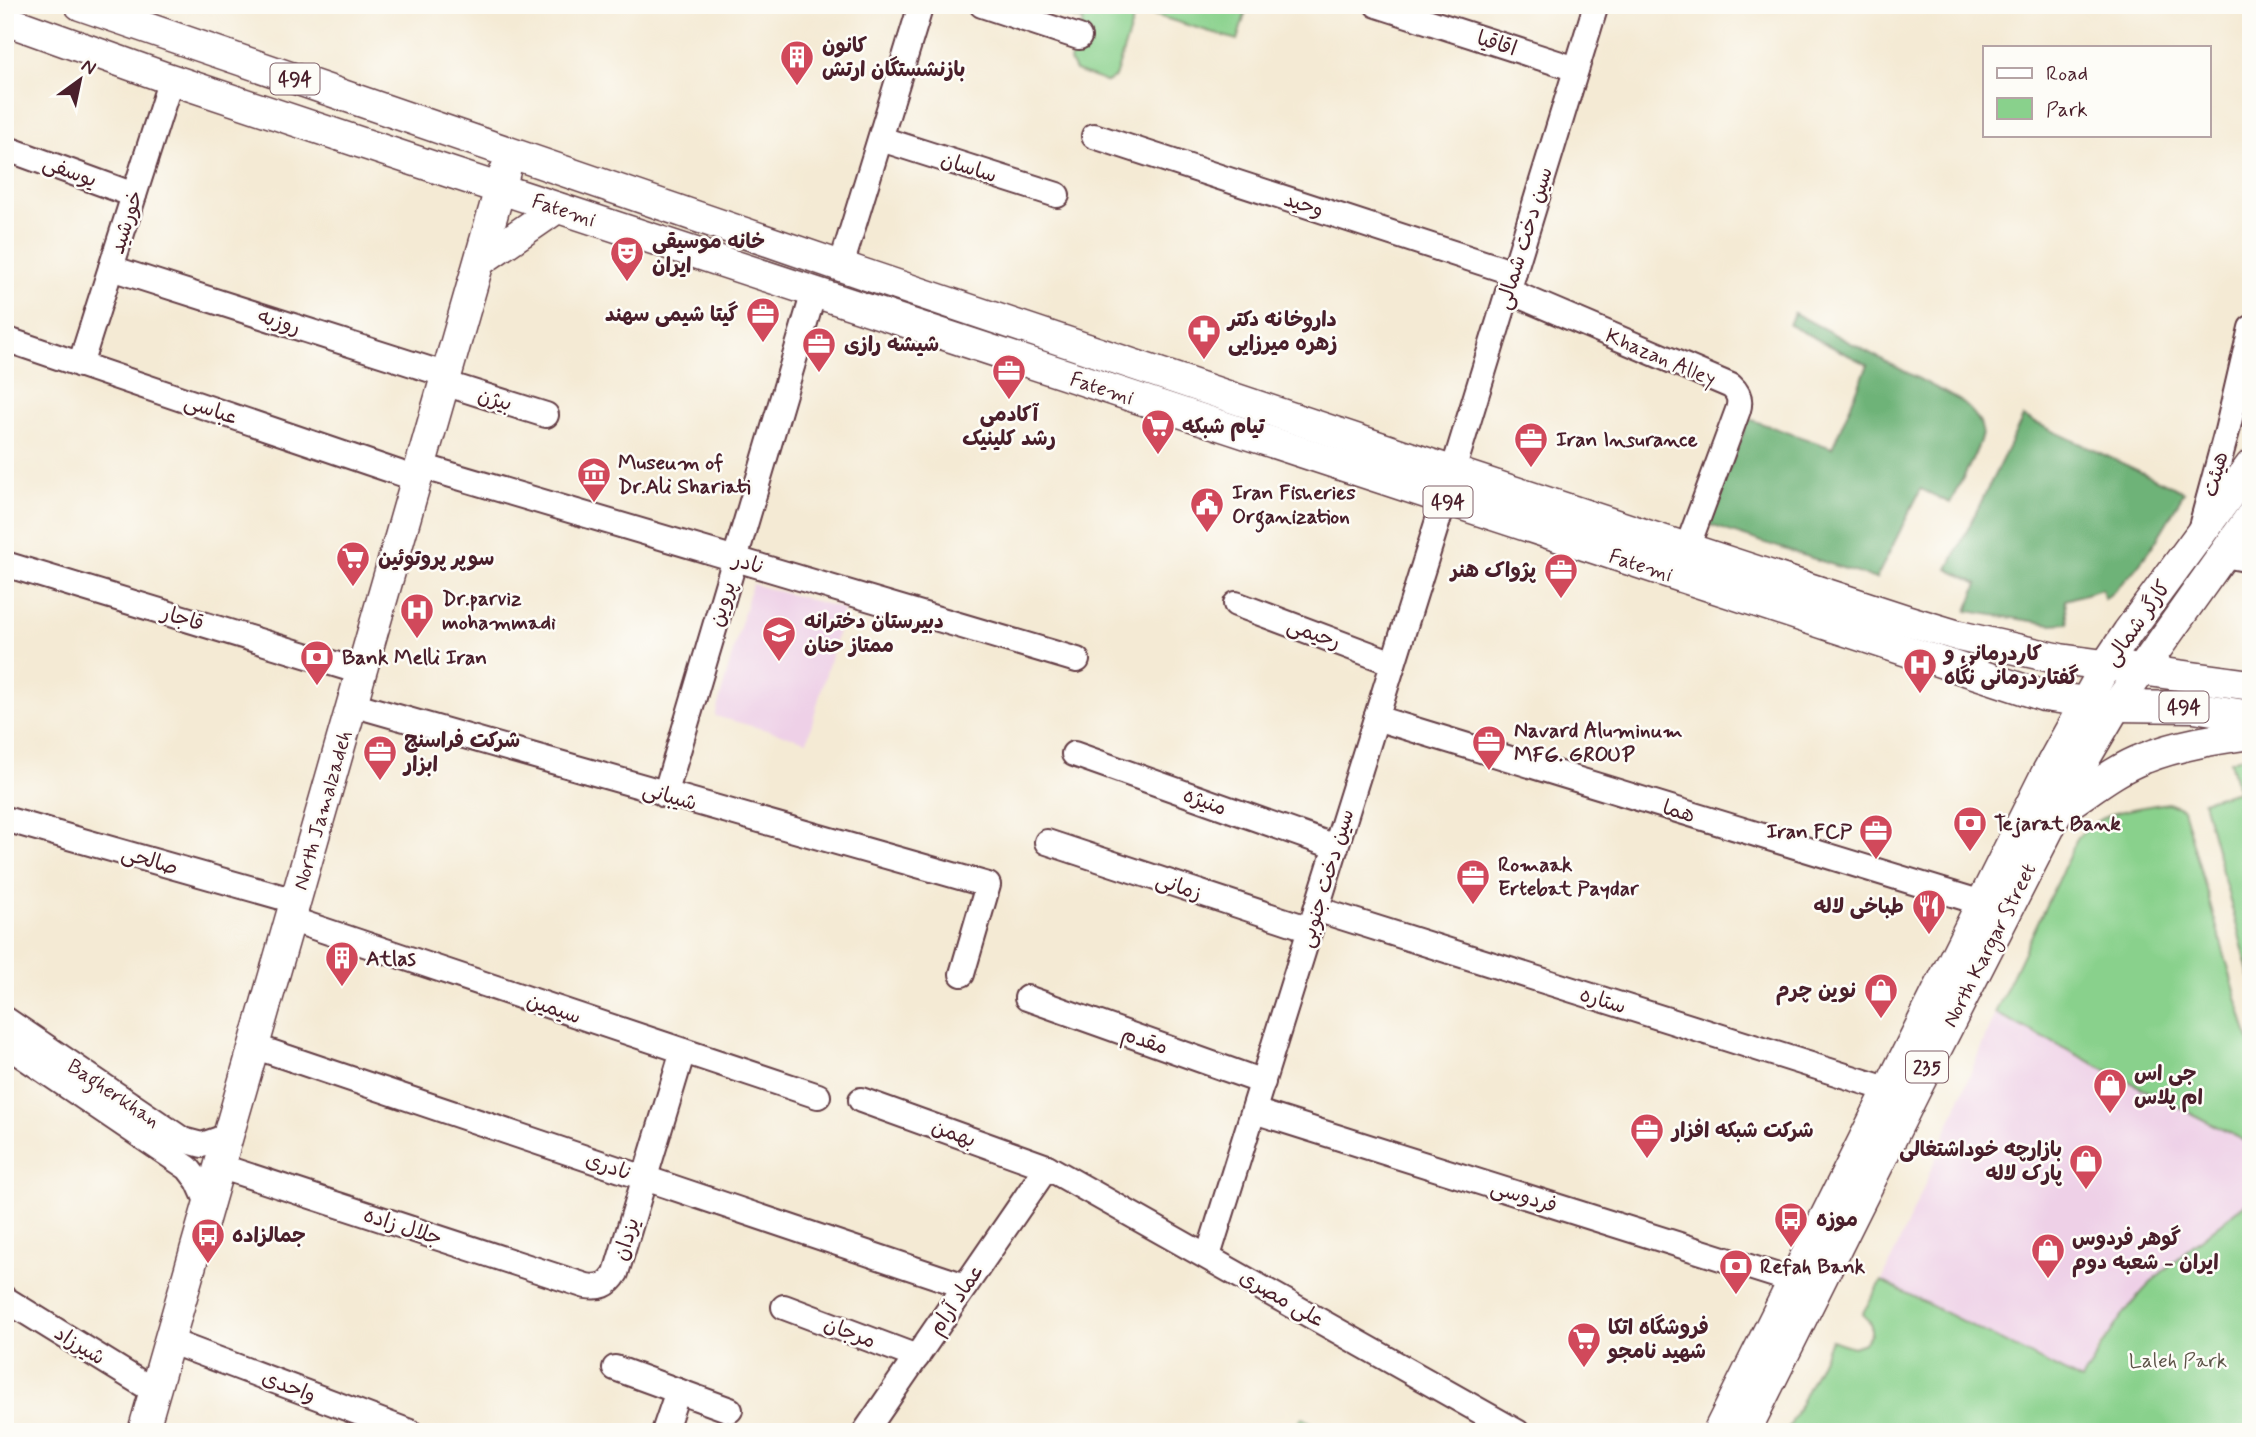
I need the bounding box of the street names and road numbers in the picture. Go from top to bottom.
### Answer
street label: اقاقیا [1473,24,1520,64]
road number: 494 [270,64,320,94]
street label: ساسان [937,146,1000,190]
street label: یوسفی [39,149,101,195]
street label: سین دخت شمالی [1490,164,1560,313]
street label: وحید [1280,185,1327,225]
street label: خورشید [104,187,150,258]
street label: Fatemi [528,188,599,234]
street label: روزبه [253,302,304,342]
street label: Khazan Alley [1601,322,1720,394]
street label: Fatemi [1066,366,1137,412]
street label: بیژن [474,382,515,418]
street label: عباسی [180,388,241,432]
street label: هیئت [2196,448,2235,500]
road number: 494 [1424,486,1472,517]
street label: Fatemi [1605,543,1676,589]
street label: نادر [728,546,768,582]
street label: کارگر شمالی [2098,575,2178,672]
street label: پروین [703,578,743,630]
street label: قاجار [156,599,207,639]
street label: رحیمی [1283,611,1344,657]
road number: 494 [2160,692,2208,722]
street label: North Jamalzadeh [287,727,359,894]
street label: شیبانی [639,776,700,818]
street label: منیژه [1179,781,1230,823]
street label: هما [1659,794,1698,830]
street label: سین دخت جنوبی [1293,806,1361,951]
street label: صالحی [118,840,181,882]
street label: North Kargar Street [1936,859,2044,1033]
street label: زمانی [1152,866,1205,908]
street label: ستاره [1576,981,1629,1021]
street label: سیمین [523,987,585,1031]
street label: مقدم [1117,1020,1172,1063]
road number: 235 [1906,1051,1948,1082]
street label: Bagherkhan [60,1053,165,1137]
street label: بهمن [928,1113,980,1155]
street label: نادری [582,1146,636,1188]
street label: فردوسی [1487,1174,1560,1220]
street label: جلال زاده [360,1201,446,1253]
street label: یزدان [607,1214,647,1264]
street label: عماد آرام [923,1258,992,1341]
street label: علی مصری [1234,1263,1329,1334]
street label: مرجان [820,1310,880,1356]
street label: شیرزاد [49,1319,110,1372]
street label: واحدی [258,1364,320,1410]

